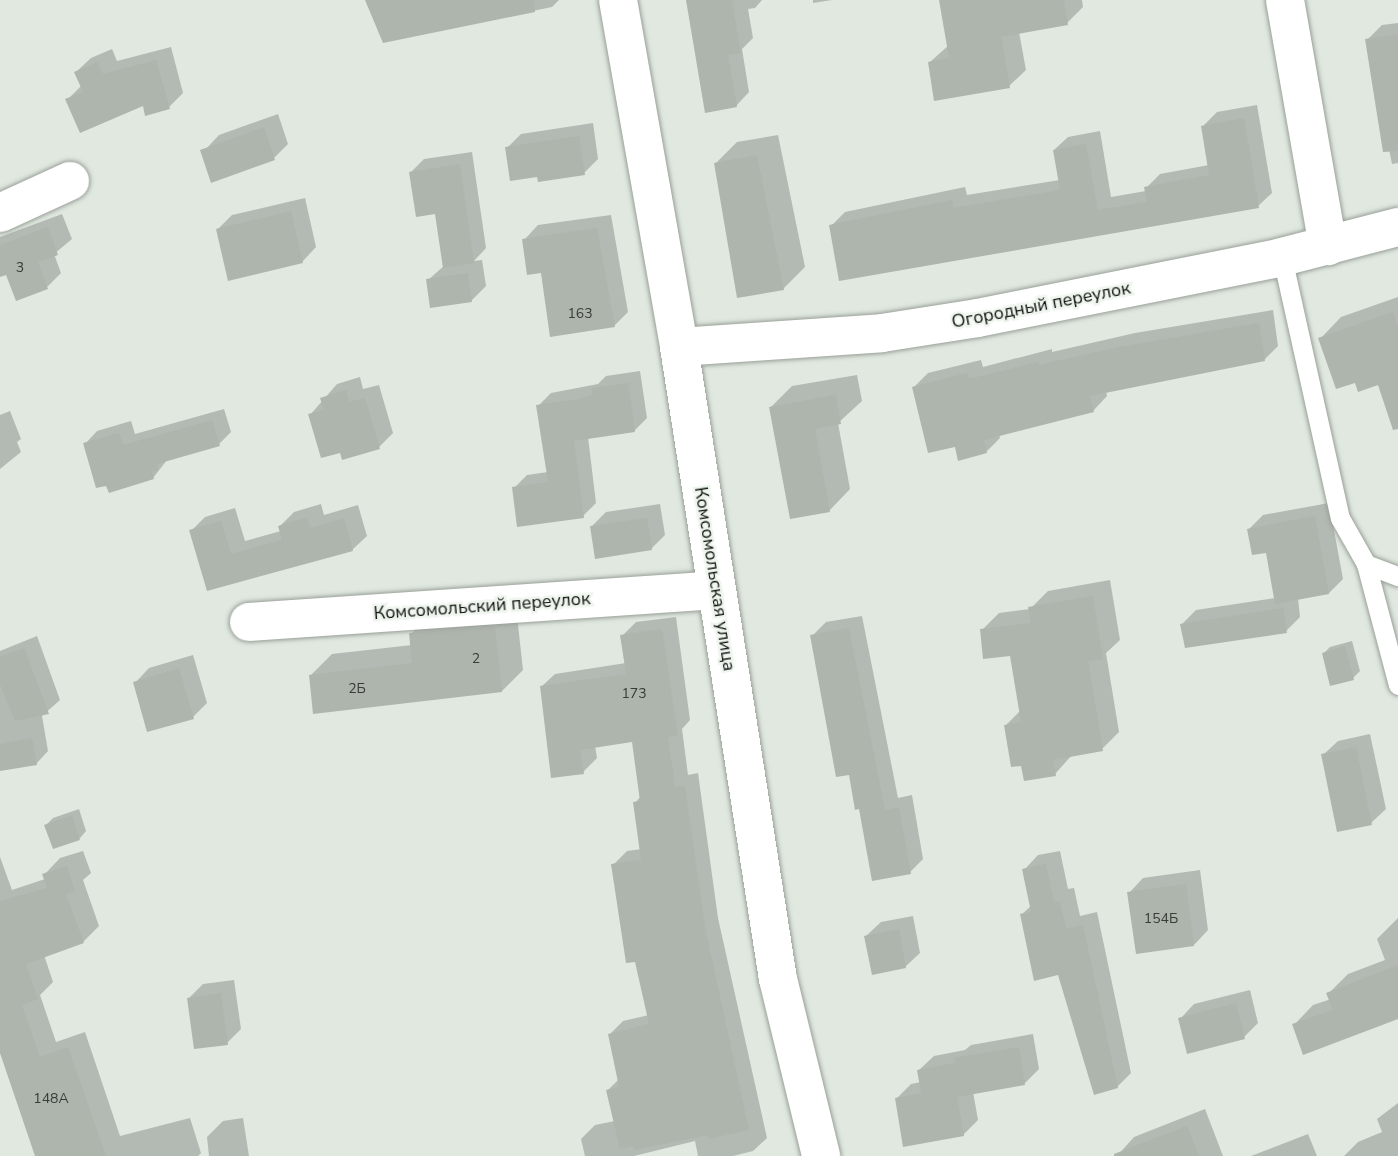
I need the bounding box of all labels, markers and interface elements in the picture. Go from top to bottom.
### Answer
house number: 3 [16,260,24,276]
street label: Огородный переулок [950,277,1132,333]
house number: 163 [567,306,593,322]
street label: Комсомольская улица [690,485,740,673]
street label: Комсомольский переулок [373,588,591,624]
house number: 2 [472,651,480,667]
house number: 2Б [348,681,366,697]
house number: 173 [621,686,647,702]
house number: 154Б [1144,911,1178,927]
house number: 148А [33,1091,69,1107]

